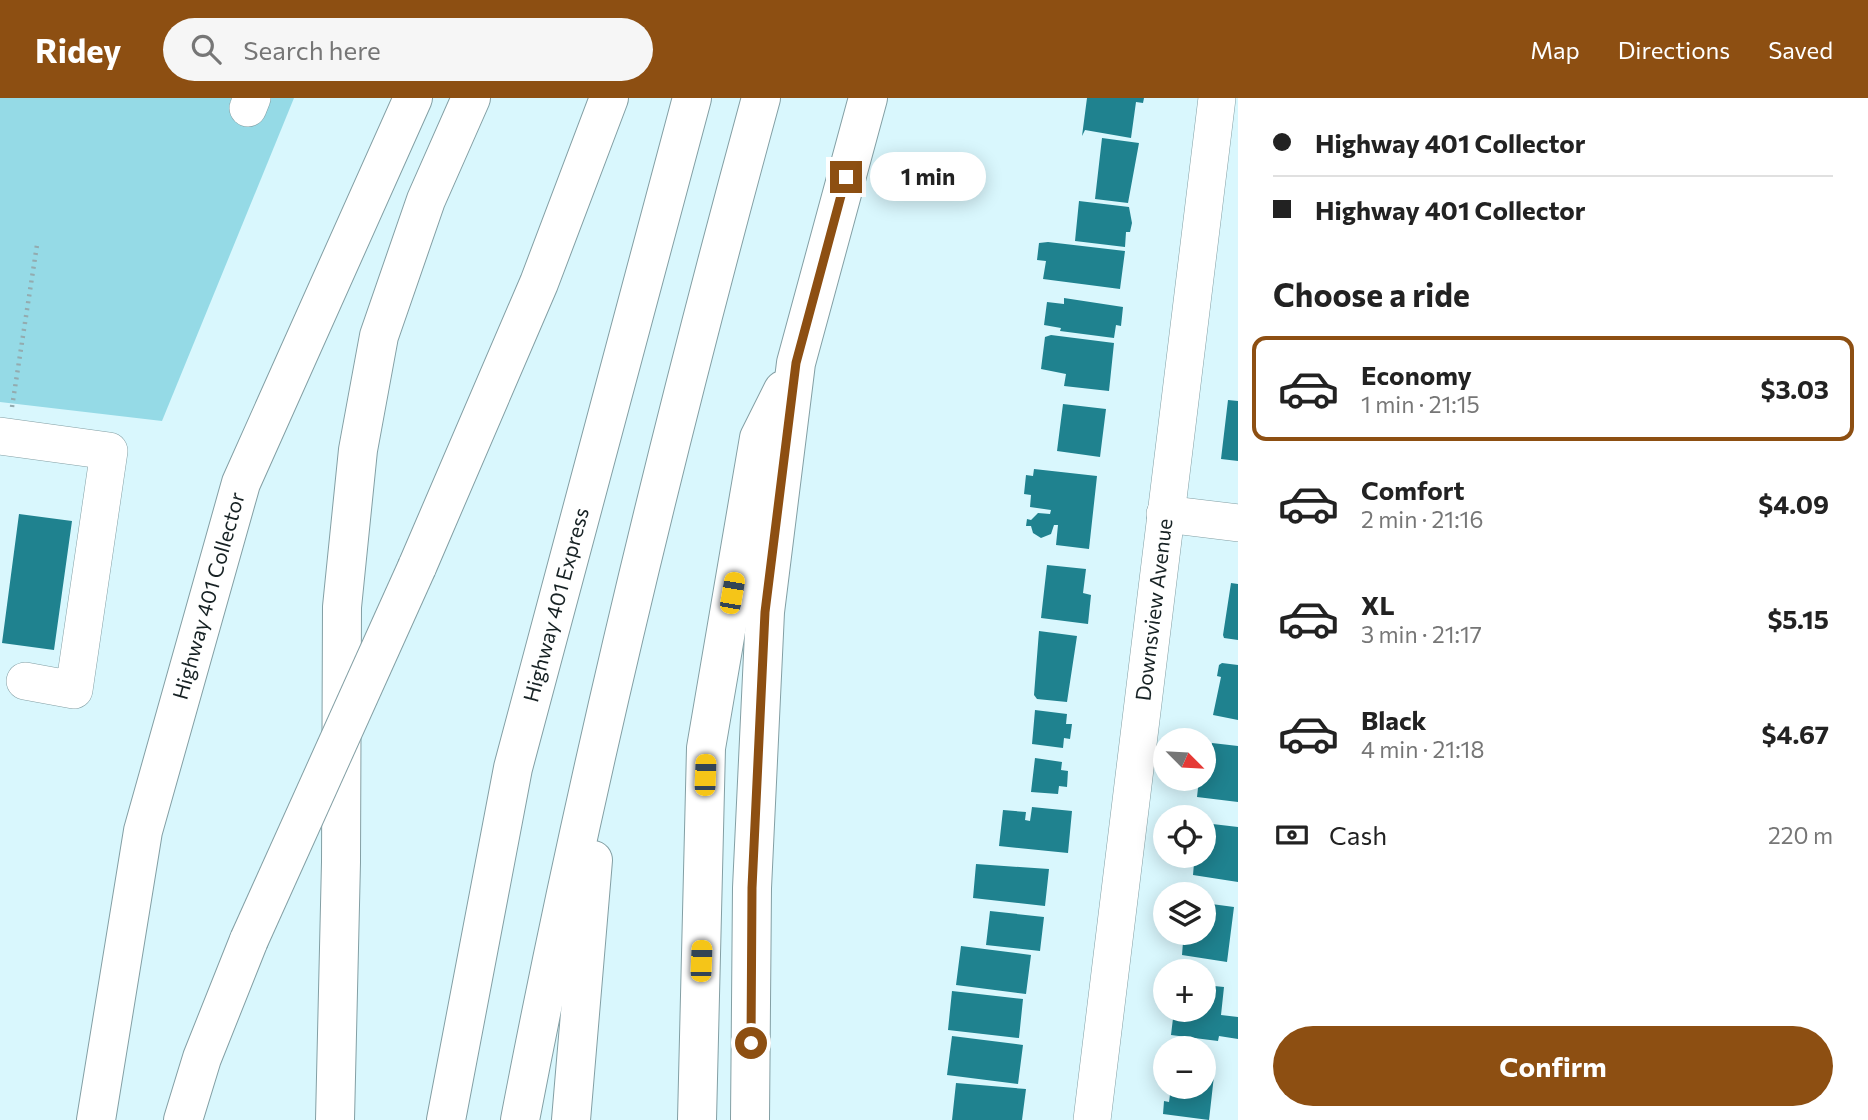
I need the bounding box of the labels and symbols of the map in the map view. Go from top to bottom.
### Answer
callout: 1 min [870,153,986,202]
route end [830,161,862,193]
street label: Highway 401 Collector [167,489,249,702]
street label: Highway 401 Express [517,505,593,705]
street label: Downsview Avenue [1129,517,1176,702]
car [719,570,746,616]
north arrow [1153,728,1216,791]
car [694,754,717,796]
car [690,940,713,982]
route start [735,1027,767,1059]

